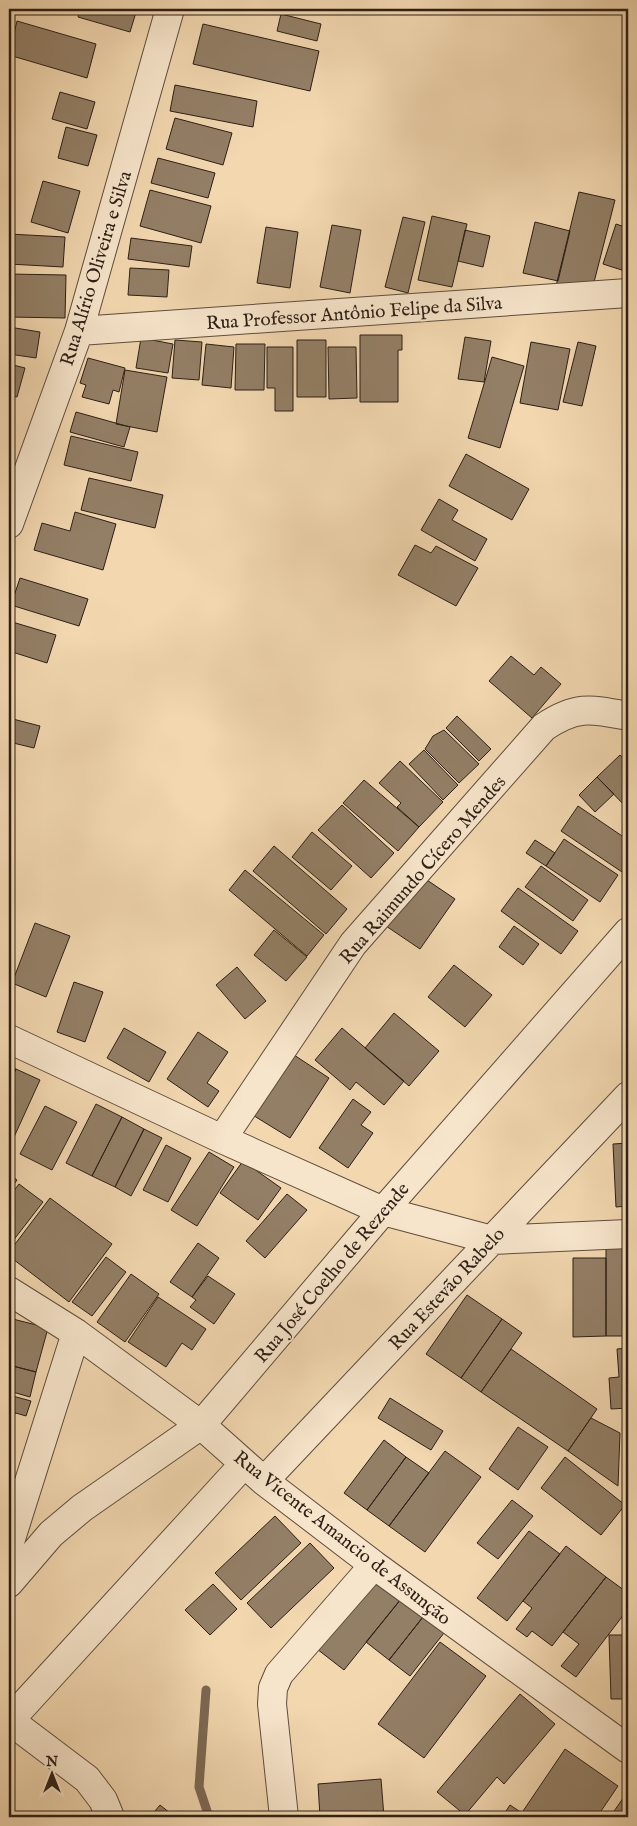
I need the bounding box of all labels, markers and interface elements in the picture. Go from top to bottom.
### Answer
street label: Rua Alírio Oliveira e Silva [56,167,138,369]
street label: Rua Professor Antônio Felipe da Silva [205,292,504,336]
street label: Rua Raimundo Cícero Mendes [335,771,512,970]
street label: Rua José Coelho de Rezende [250,1178,415,1368]
street label: Rua Estevão Rabelo [384,1223,511,1356]
street label: Rua Vicente Amancio de Assunção [228,1446,455,1631]
north arrow [28,1748,78,1798]
text: N [45,1753,58,1771]

